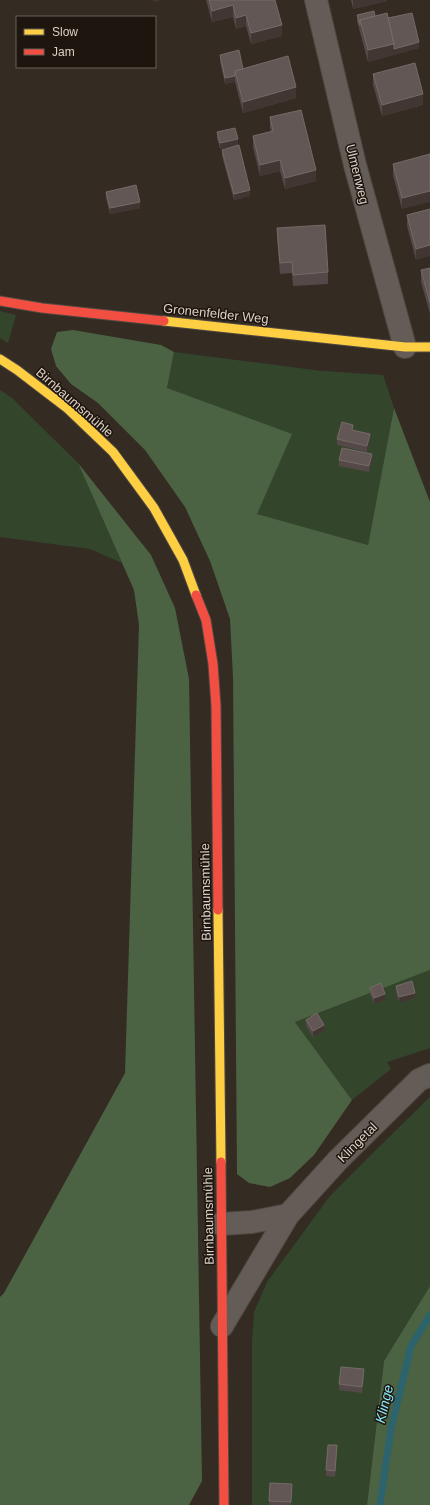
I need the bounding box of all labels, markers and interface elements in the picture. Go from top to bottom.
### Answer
legend [16,16,156,68]
text: Slow [52,25,78,39]
text: Jam [52,45,75,59]
street label: Ulmenweg [343,143,372,206]
street label: Gronenfelder Weg [162,300,269,326]
street label: Birnbaumsmühle [33,365,116,440]
street label: Birnbaumsmühle [197,843,214,941]
street label: Klingetal [334,1119,380,1165]
street label: Birnbaumsmühle [200,1167,217,1265]
water label: Klinge [372,1383,396,1425]

